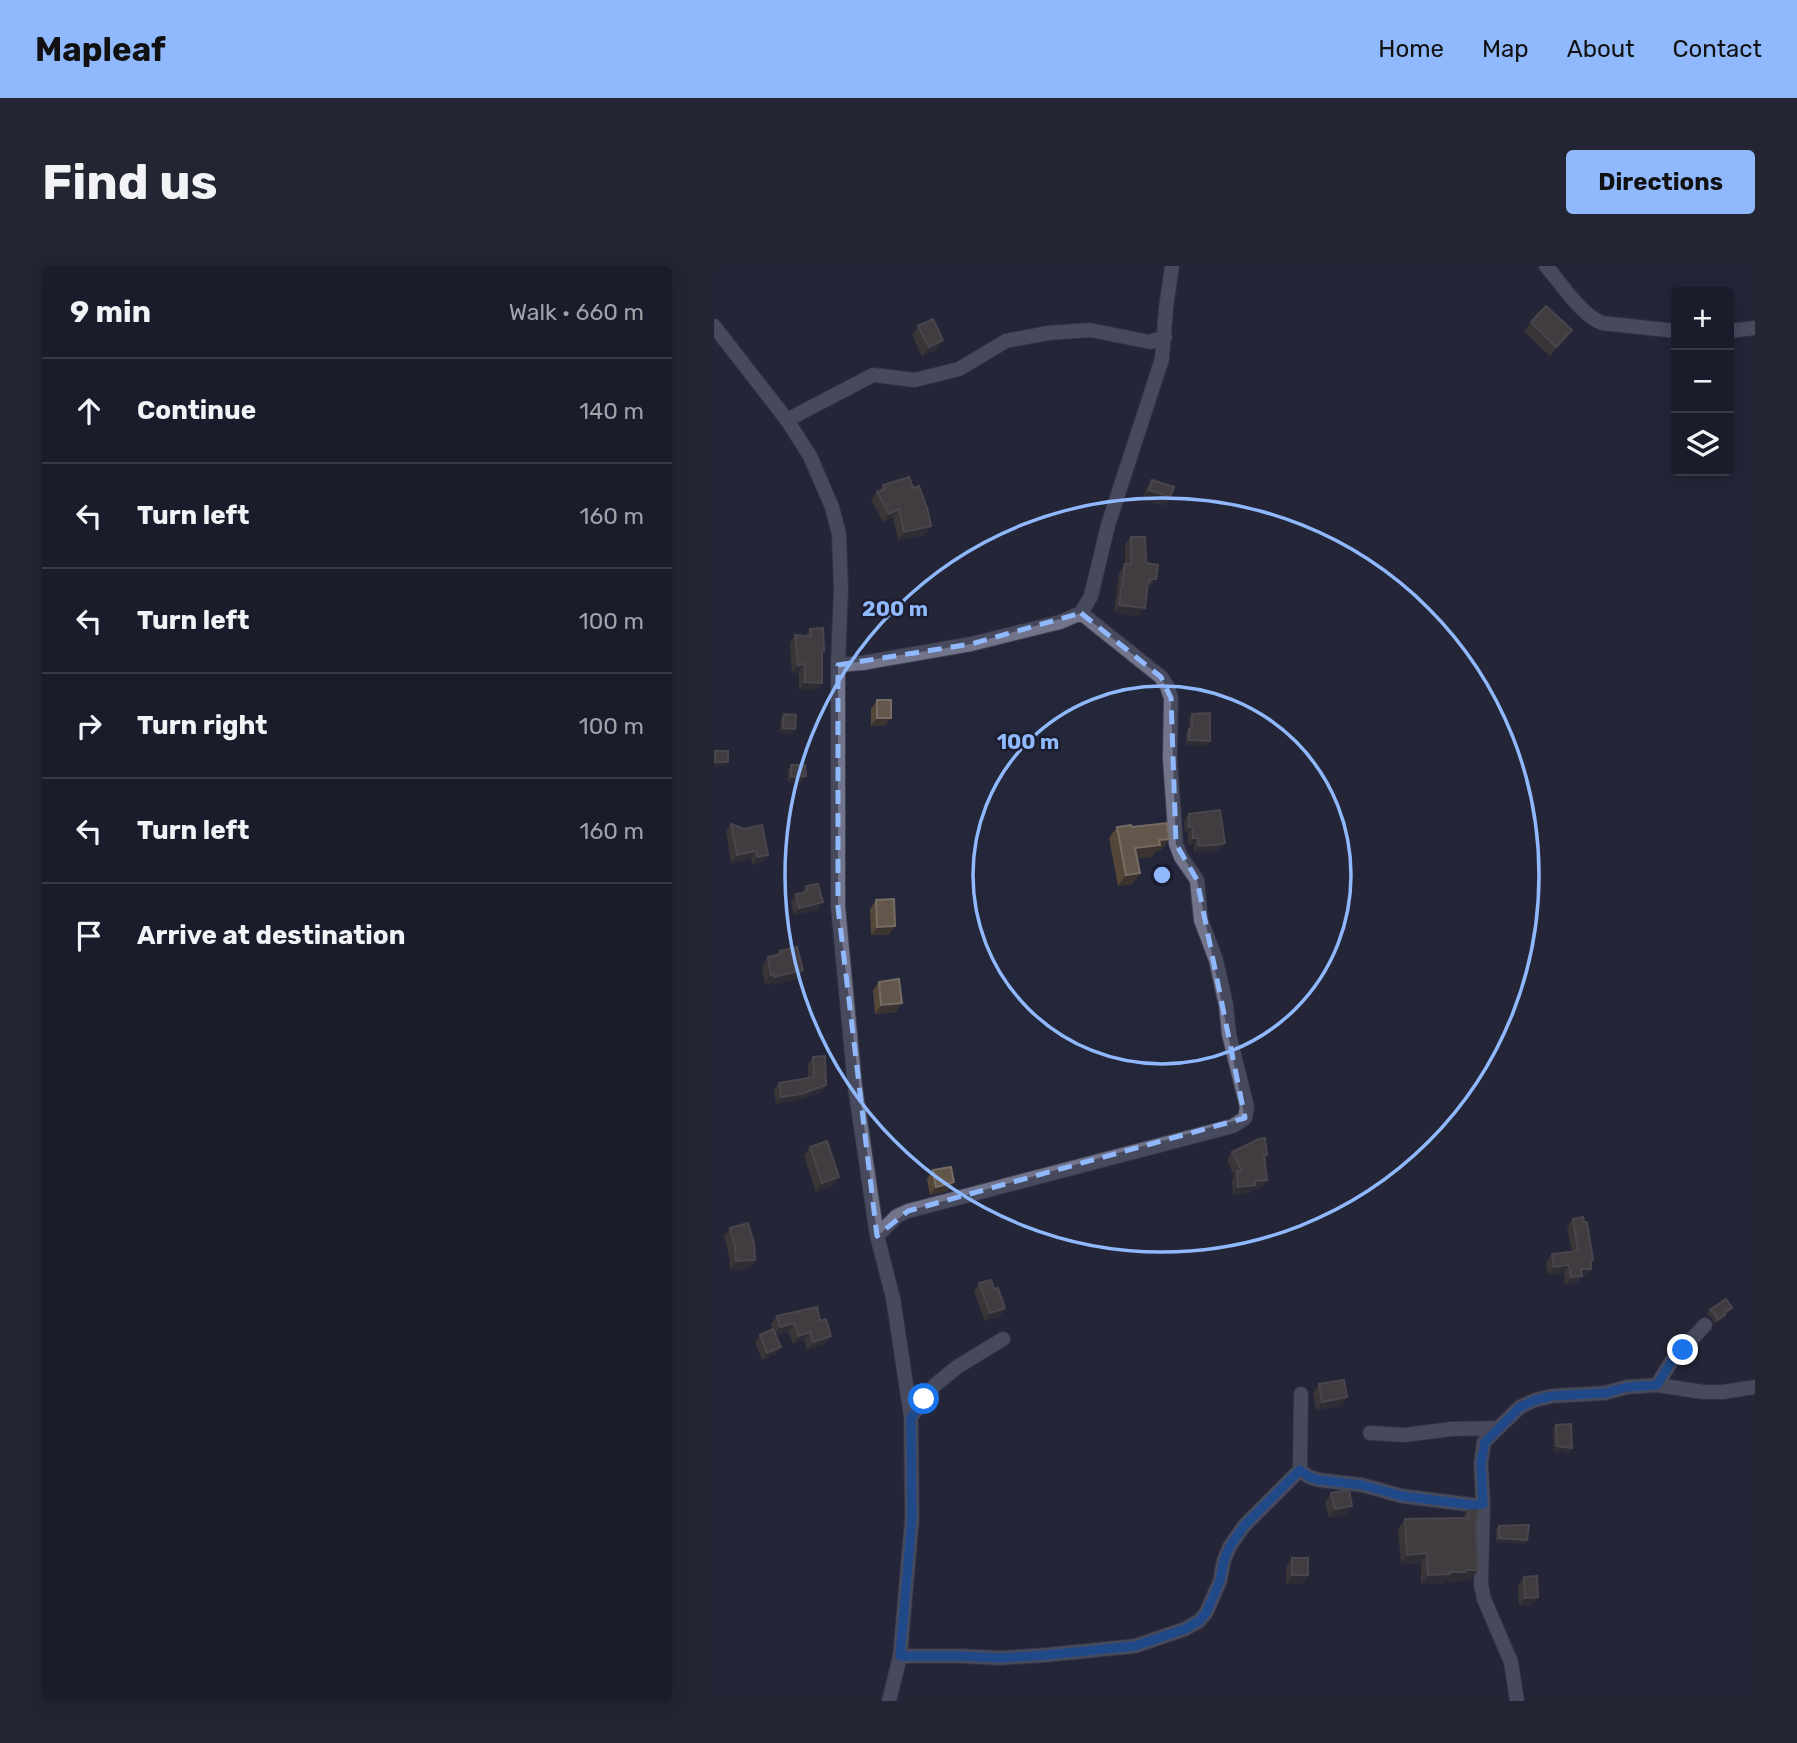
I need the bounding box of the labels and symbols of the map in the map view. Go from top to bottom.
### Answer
text: 200 m [862,596,928,621]
text: 100 m [997,729,1059,754]
centre of rings [1150,863,1174,887]
route end [1667,1334,1698,1365]
route start [908,1383,939,1414]

